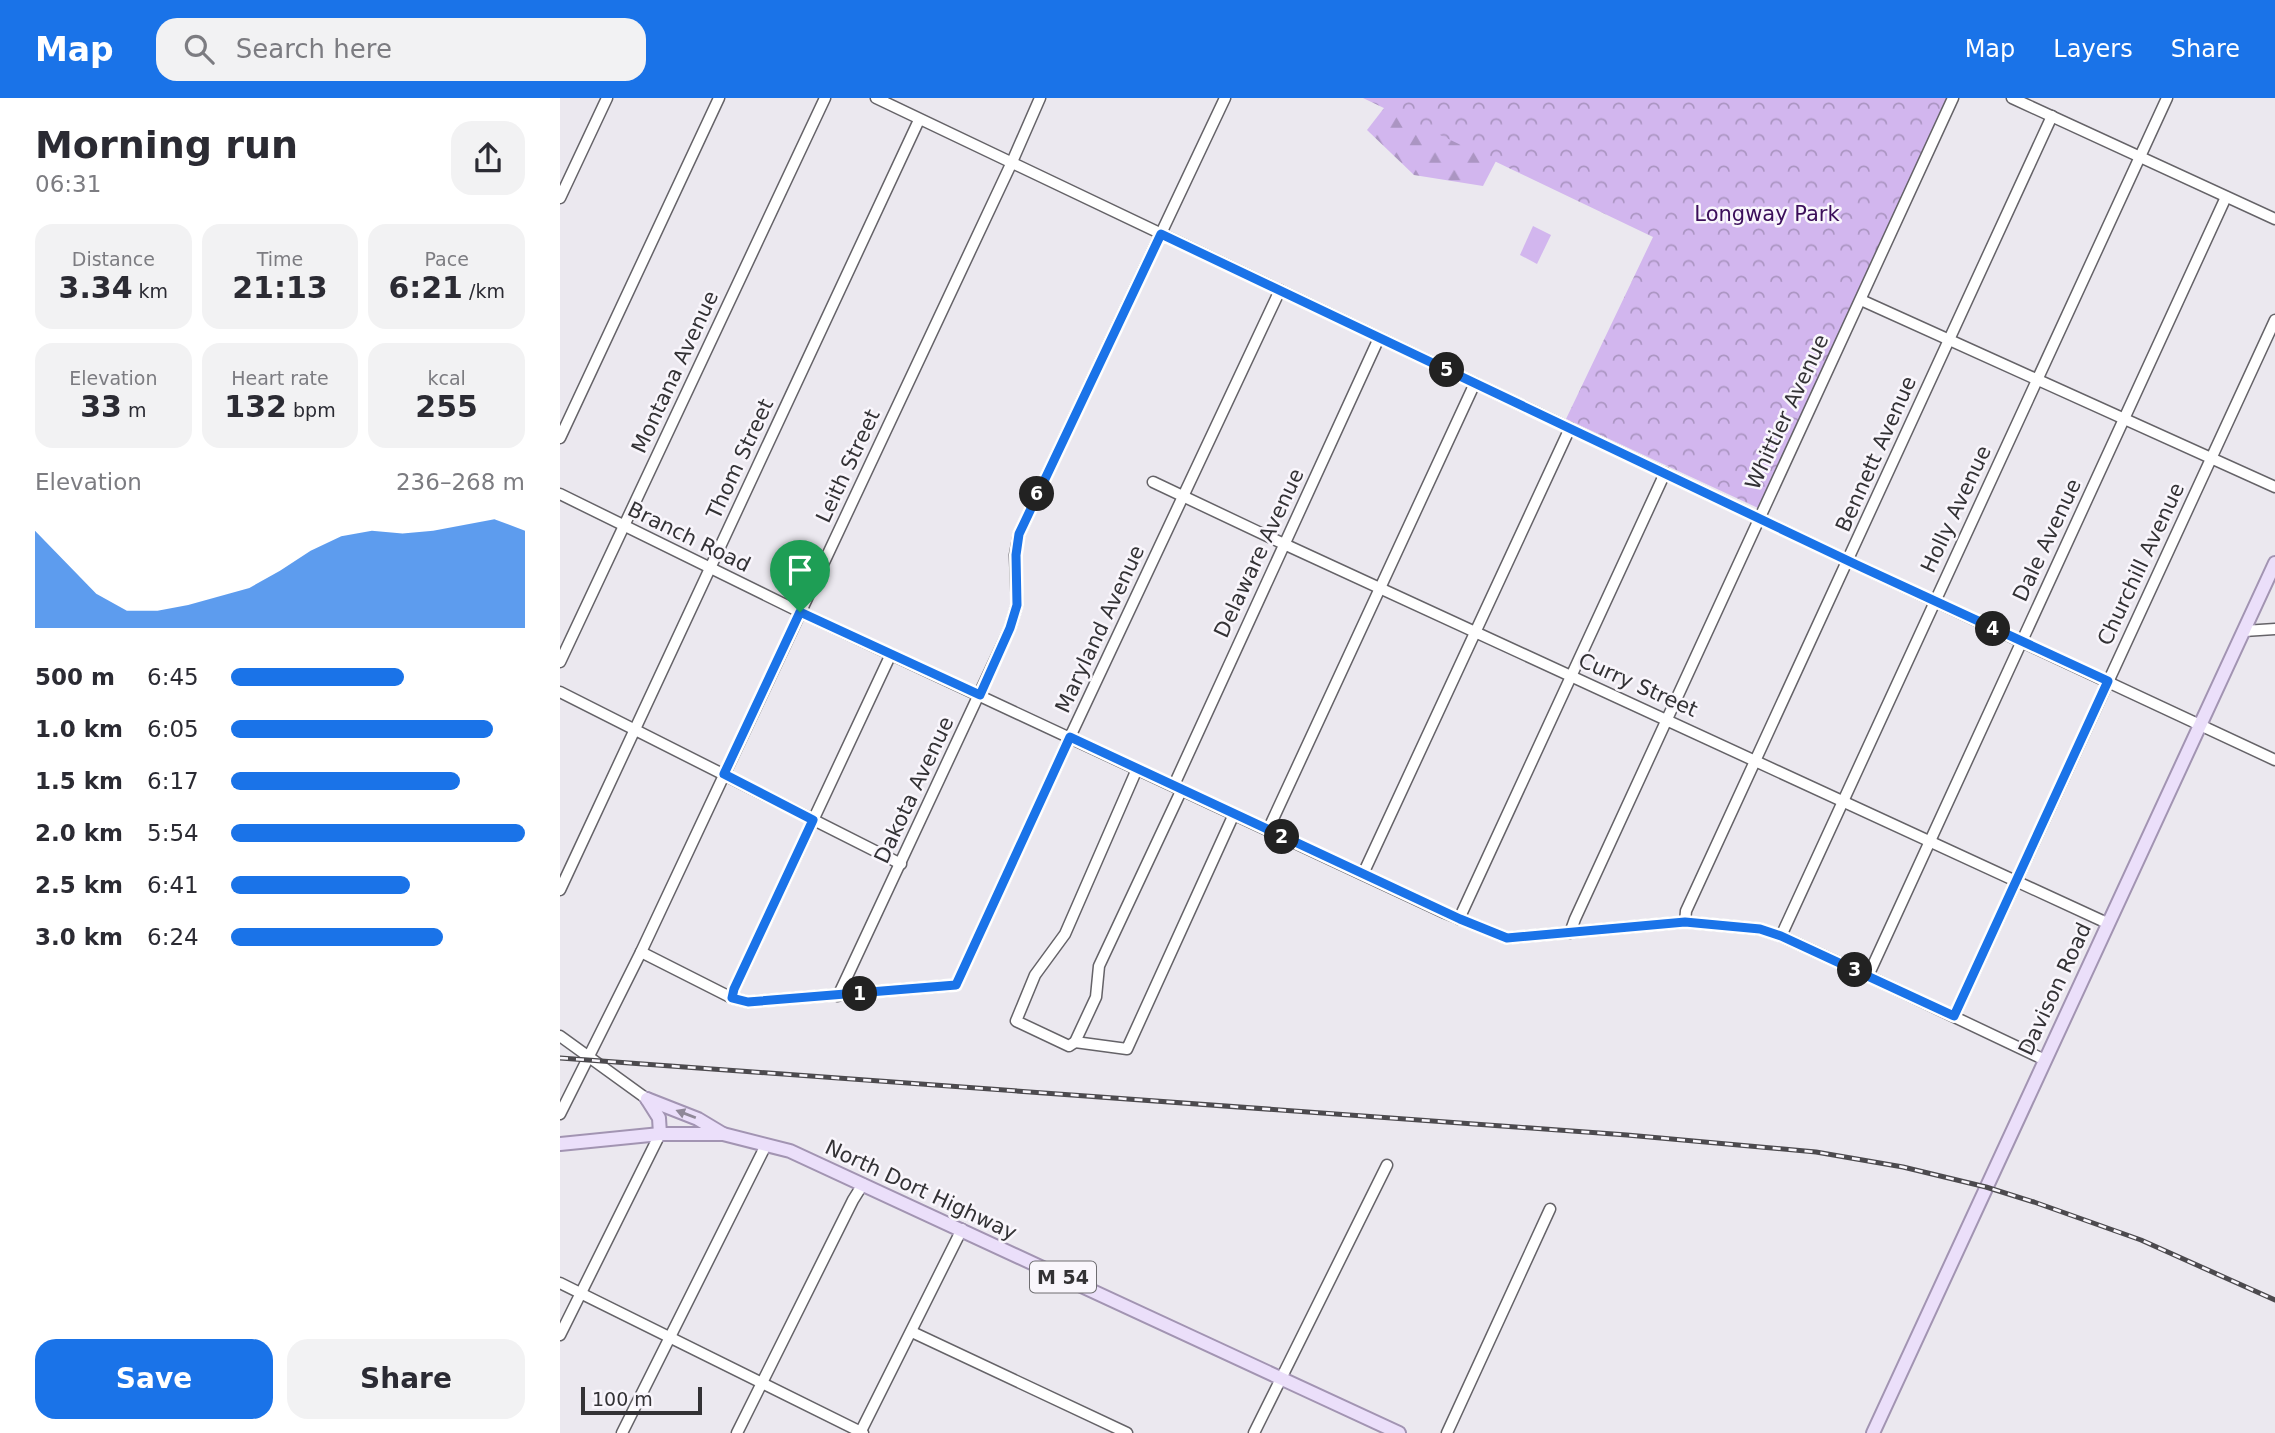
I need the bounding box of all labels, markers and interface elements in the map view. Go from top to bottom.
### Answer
search box [156,18,646,81]
text: Map [35,30,114,69]
icon: search [180,30,218,68]
text: Search here [236,34,392,64]
text: Map [1965,35,2015,63]
text: Layers [2053,35,2133,63]
text: Share [2171,35,2240,63]
button: share [451,121,525,195]
text: Morning run [35,123,298,167]
text: 06:31 [35,171,101,197]
park label: Longway Park [1694,202,1841,226]
text: Distance [72,248,155,270]
text: Time [257,248,303,270]
text: Pace [424,248,469,270]
text: 3.34 [59,270,133,305]
text: 21:13 [232,270,328,305]
text: 6:21 [388,270,463,305]
text: km [133,280,168,302]
text: /km [463,280,505,302]
street label: Montana Avenue [627,287,723,457]
street label: Whittier Avenue [1741,331,1833,493]
pin: 5 [1430,352,1464,388]
text: 5 [1440,358,1453,380]
text: Elevation [69,367,157,389]
text: Heart rate [231,367,329,389]
text: kcal [427,367,466,389]
street label: Bennett Avenue [1831,372,1921,536]
text: 33 [80,389,122,424]
text: 132 [224,389,287,424]
text: 255 [415,389,478,424]
street label: Thom Street [701,395,778,524]
text: m [122,399,146,421]
text: bpm [287,399,336,421]
street label: Leith Street [811,406,885,526]
street label: Holly Avenue [1916,442,1996,576]
street label: Delaware Avenue [1209,465,1309,641]
text: Elevation [35,469,142,495]
text: 236–268 m [396,469,525,495]
street label: Dale Avenue [2008,475,2086,605]
pin: 6 [1020,476,1054,512]
street label: Churchill Avenue [2093,479,2189,649]
text: 6 [1030,482,1043,504]
street label: Branch Road [624,497,754,577]
pin [770,540,830,612]
street label: Maryland Avenue [1051,541,1149,717]
icon: arrive [781,551,819,589]
pin: 4 [1976,612,2010,646]
text: 4 [1986,617,1999,639]
street label: Curry Street [1575,648,1701,722]
text: 500 m [35,664,115,690]
text: 6:45 [147,664,199,690]
street label: Dakota Avenue [870,713,958,867]
text: 1.0 km [35,716,123,742]
text: 6:05 [147,716,199,742]
text: 1.5 km [35,768,123,794]
text: 6:17 [147,768,199,794]
text: 2.0 km [35,820,123,846]
text: 5:54 [147,820,199,846]
pin: 2 [1264,820,1300,854]
text: 2 [1275,825,1288,847]
text: 2.5 km [35,872,123,898]
text: 6:41 [147,872,199,898]
street label: Davison Road [2014,919,2096,1059]
text: 3.0 km [35,924,123,950]
text: 6:24 [147,924,199,950]
pin: 3 [1838,952,1872,988]
text: 3 [1848,958,1861,980]
pin: 1 [842,976,878,1012]
text: 1 [853,982,866,1004]
one-way arrow [676,1109,697,1120]
street label: North Dort Highway [821,1135,1021,1245]
road number: M 54 [1030,1261,1096,1292]
button: Save [35,1339,273,1419]
button: Share [287,1339,525,1419]
scale bar [581,1384,702,1416]
text: 100 m [592,1388,653,1410]

